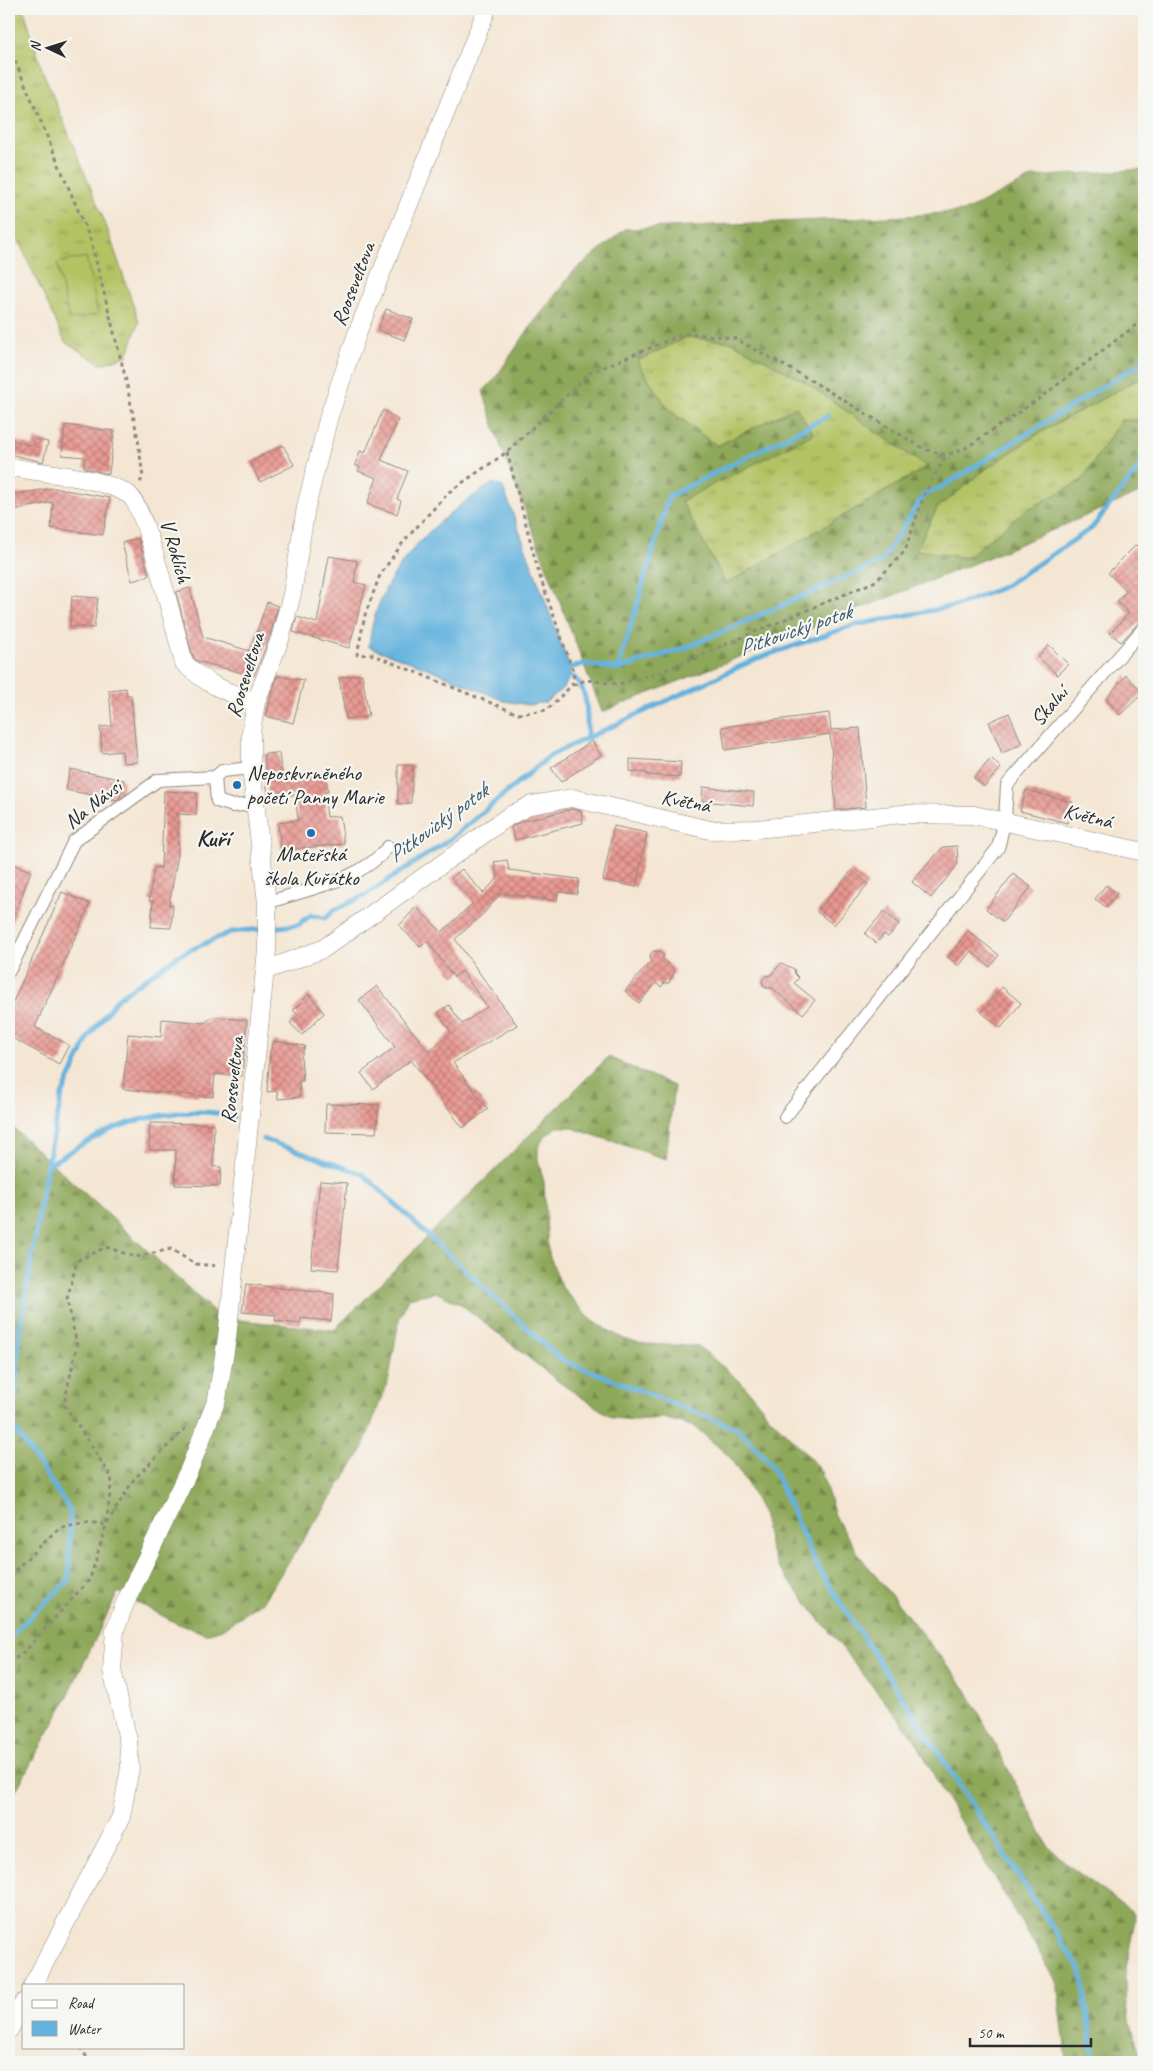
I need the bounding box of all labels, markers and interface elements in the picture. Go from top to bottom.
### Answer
north arrow [22,22,72,72]
text: N [27,40,44,52]
street label: Rooseveltova [325,236,382,329]
street label: V Roklích [154,516,198,587]
water label: Pitkovický potok [735,596,859,662]
street label: Rooseveltova [220,627,271,720]
street label: Skalní [1025,678,1076,731]
place label: Neposkvrněného početí Panny Marie [247,760,386,810]
street label: Na Návsi [59,772,129,835]
water label: Pitkovický potok [383,775,497,869]
marker: Neposkvrněného početí Panny Marie [231,779,243,791]
street label: Květná [659,784,714,819]
street label: Květná [1061,798,1117,835]
district label: Kuří [197,823,234,853]
marker: Mateřská škola Kuřátko [305,827,317,839]
place label: Mateřská škola Kuřátko [263,841,360,891]
street label: Rooseveltova [215,1033,250,1125]
legend [22,1984,185,2048]
text: Road [68,1994,95,2013]
scale bar [970,2016,1092,2048]
text: Water [68,2020,102,2039]
text: 50 m [978,2024,1005,2043]

